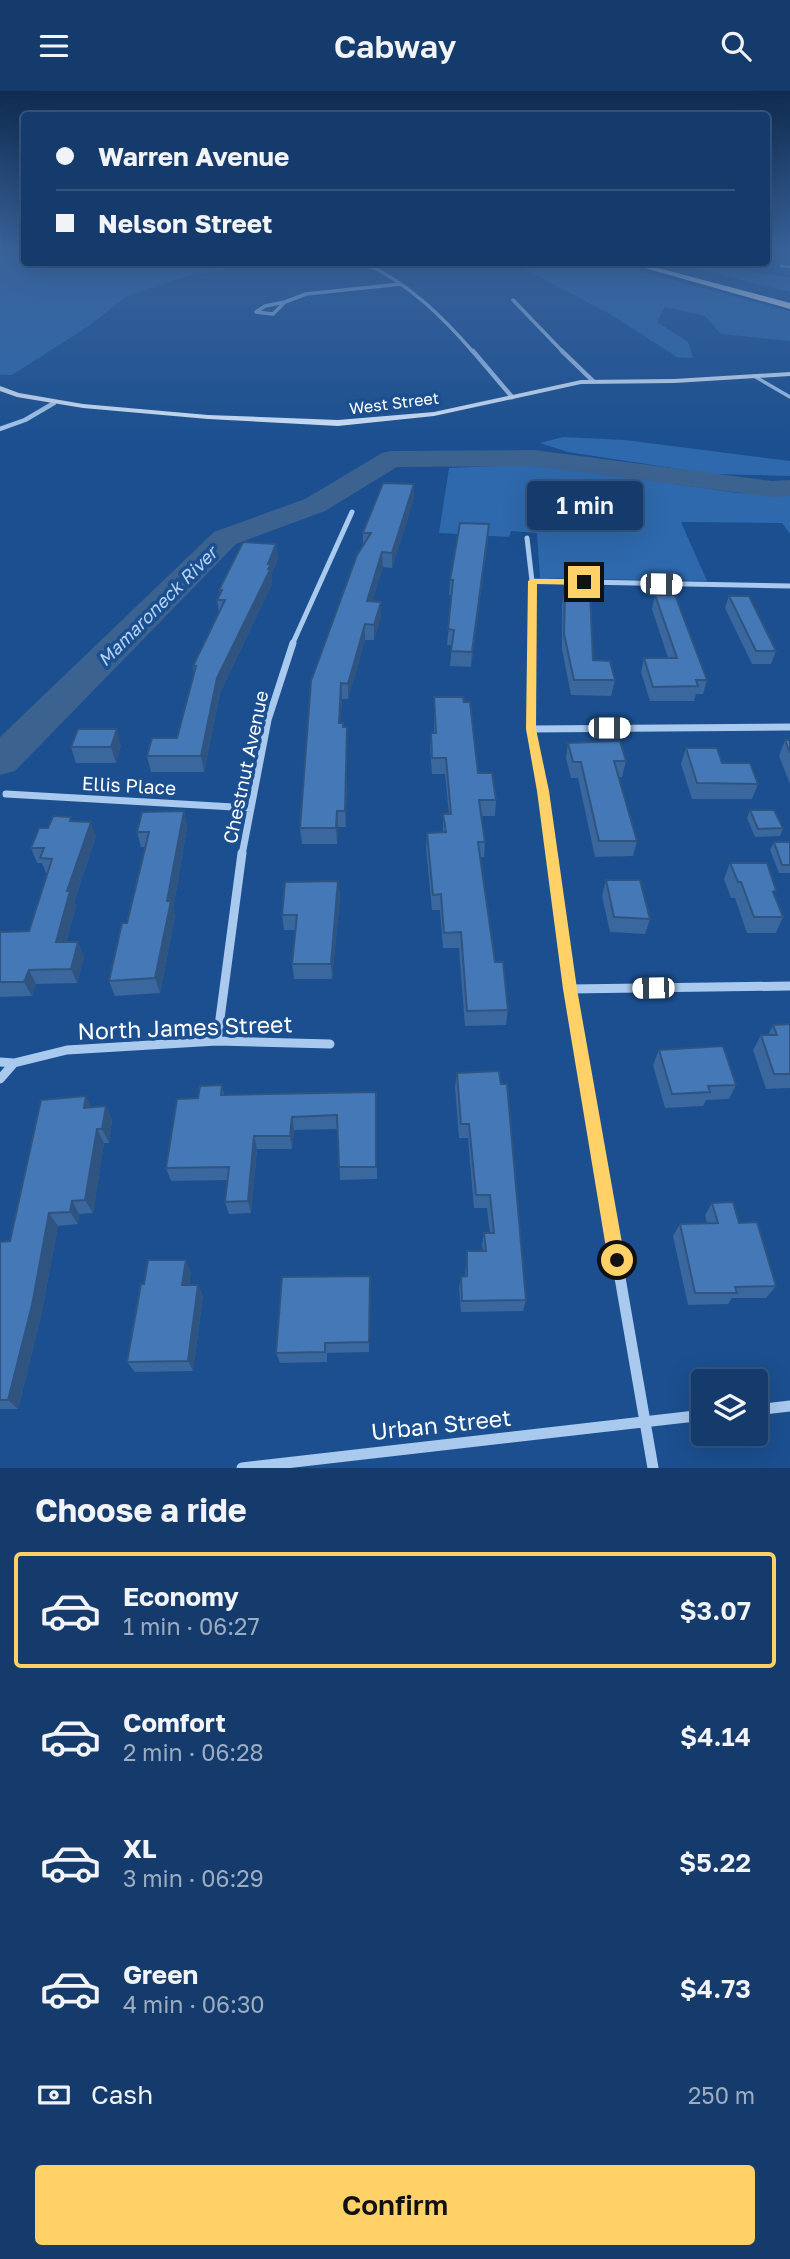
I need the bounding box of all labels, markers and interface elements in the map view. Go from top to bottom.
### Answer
icon: menu [35,27,73,65]
text: Cabway [334,27,456,65]
icon: search [717,27,755,65]
text: Warren Avenue [98,141,289,172]
text: Nelson Street [98,208,272,239]
street label: West Street [348,388,440,418]
callout: 1 min [526,481,642,529]
text: 1 min [556,491,614,519]
water label: Mamaroneck River [93,540,223,670]
route end [568,566,600,598]
car [640,573,683,595]
street label: Chestnut Avenue [218,688,272,846]
car [589,718,631,739]
street label: Ellis Place [81,771,177,799]
car [632,977,675,999]
street label: North James Street [77,1009,293,1045]
route start [601,1244,633,1276]
map controls [691,1369,768,1446]
button: layers [691,1369,768,1446]
street label: Urban Street [369,1403,513,1445]
text: Choose a ride [35,1491,247,1529]
icon: car [39,1579,102,1642]
text: Economy [123,1581,239,1612]
text: $3.07 [679,1595,751,1626]
text: 1 min · 06:27 [123,1612,260,1640]
icon: car [39,1705,102,1768]
text: Comfort [123,1707,226,1738]
text: $4.14 [680,1721,751,1752]
text: 2 min · 06:28 [123,1738,264,1766]
icon: car [39,1831,102,1894]
text: XL [123,1833,157,1864]
text: $5.22 [679,1847,751,1878]
text: 3 min · 06:29 [123,1864,264,1892]
icon: car [39,1957,102,2020]
text: Green [123,1959,198,1990]
text: $4.73 [680,1973,751,2004]
text: 4 min · 06:30 [123,1990,265,2018]
icon: cash [35,2076,73,2114]
text: Cash [91,2079,153,2110]
text: 250 m [688,2081,755,2109]
button: Confirm [35,2165,755,2245]

